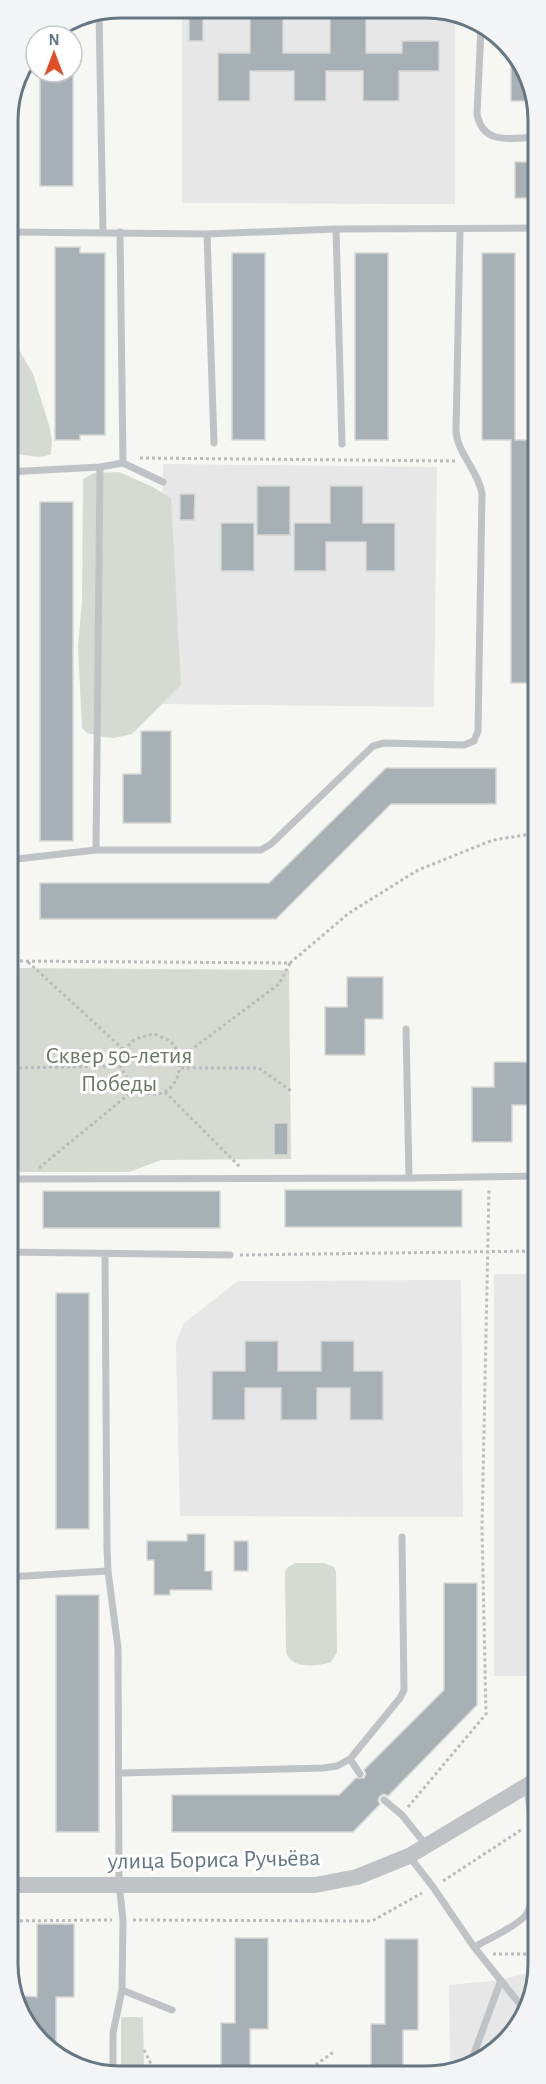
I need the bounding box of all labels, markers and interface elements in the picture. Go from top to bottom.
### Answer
north arrow [24,24,84,84]
text: N [48,32,60,48]
park label: Сквер 50-летия Победы [46,1044,192,1096]
street label: улица Бориса Ручьёва [106,1846,321,1874]

